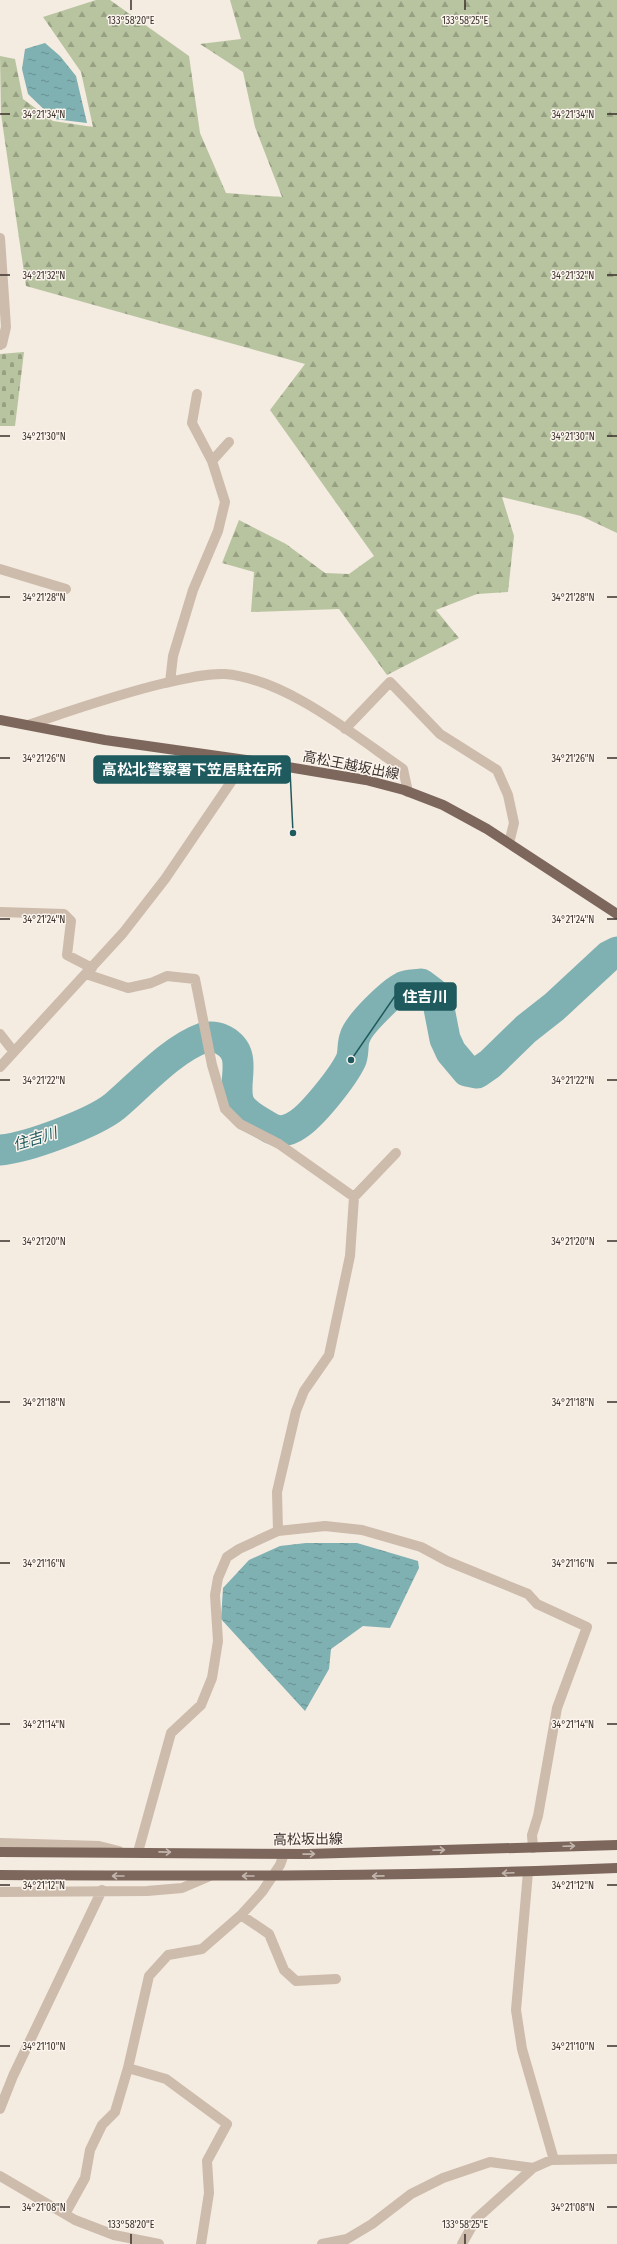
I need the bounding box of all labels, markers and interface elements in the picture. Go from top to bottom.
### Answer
text: 133°58'20"E [107,15,155,27]
text: 133°58'25"E [442,15,488,27]
text: 34°21'34"N [23,109,65,121]
text: 34°21'34"N [552,109,594,121]
text: 34°21'32"N [23,270,65,282]
text: 34°21'32"N [552,270,594,282]
text: 34°21'30"N [22,431,66,443]
text: 34°21'30"N [551,431,595,443]
text: 34°21'28"N [22,592,66,604]
text: 34°21'28"N [551,592,595,604]
street label: 高松王越坂出線 [301,748,401,783]
text: 34°21'26"N [22,753,66,765]
text: 34°21'26"N [551,753,595,765]
callout: 高松北警察署下笠居駐在所 [94,756,290,783]
text: 高松北警察署下笠居駐在所 [102,761,282,779]
text: 34°21'24"N [23,914,65,926]
text: 34°21'24"N [552,914,594,926]
callout: 住吉川 [395,983,456,1010]
text: 住吉川 [402,988,448,1006]
text: 34°21'22"N [23,1075,65,1087]
text: 34°21'22"N [552,1075,594,1087]
water label: 住吉川 [11,1123,61,1154]
text: 34°21'20"N [22,1236,66,1248]
text: 34°21'20"N [551,1236,595,1248]
text: 34°21'18"N [23,1397,65,1409]
text: 34°21'18"N [552,1397,594,1409]
text: 34°21'16"N [23,1558,65,1570]
text: 34°21'16"N [552,1558,594,1570]
text: 34°21'14"N [23,1719,65,1731]
text: 34°21'14"N [552,1719,594,1731]
street label: 高松坂出線 [273,1830,343,1849]
one-way arrow [562,1843,575,1850]
one-way arrow [432,1847,445,1854]
one-way arrow [158,1848,171,1856]
one-way arrow [302,1850,315,1858]
one-way arrow [502,1869,515,1877]
one-way arrow [112,1872,125,1880]
one-way arrow [242,1872,255,1880]
one-way arrow [372,1872,385,1879]
text: 34°21'12"N [23,1880,65,1892]
text: 34°21'12"N [552,1880,594,1892]
text: 34°21'10"N [23,2041,65,2053]
text: 34°21'10"N [552,2041,594,2053]
text: 34°21'08"N [22,2202,66,2214]
text: 34°21'08"N [551,2202,595,2214]
text: 133°58'20"E [107,2219,155,2231]
text: 133°58'25"E [442,2219,488,2231]

